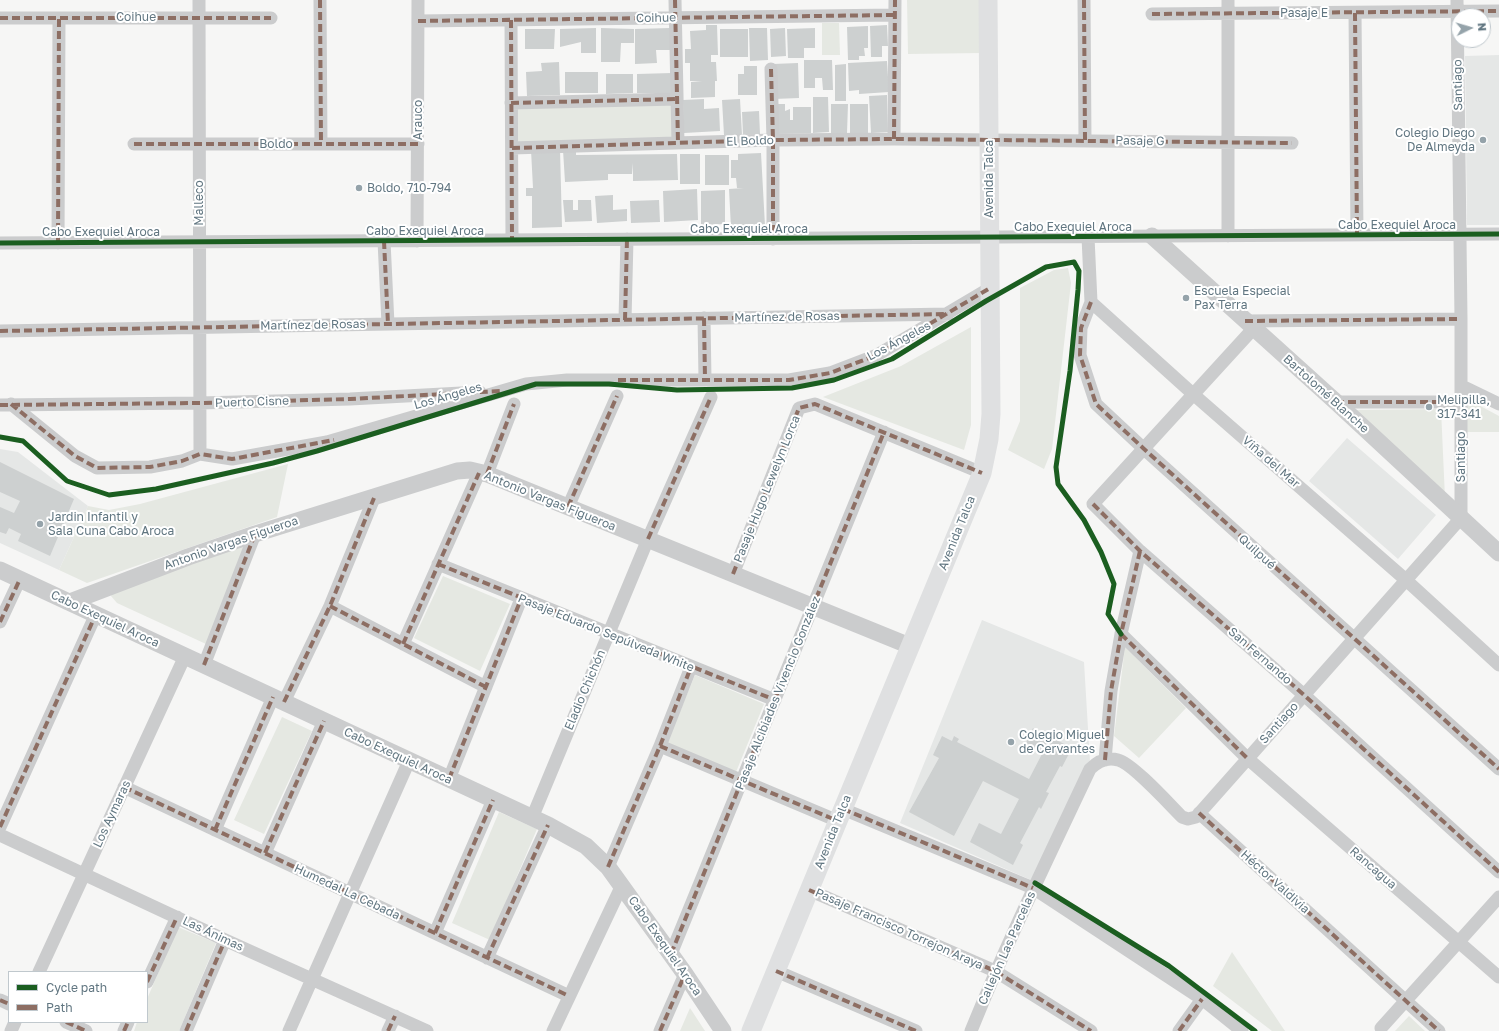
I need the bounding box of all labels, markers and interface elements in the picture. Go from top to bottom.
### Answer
street label: Pasaje E [1280,6,1328,20]
north arrow [1451,8,1491,48]
street label: Coihue [116,10,156,24]
street label: Coihue [636,10,676,26]
text: N [1476,22,1489,32]
street label: Santiago [1450,59,1466,111]
street label: Arauco [411,100,425,140]
place label: Colegio Diego De Almeyda [1395,126,1475,154]
street label: El Boldo [726,133,774,149]
street label: Pasaje G [1115,133,1165,149]
marker: Colegio Diego De Almeyda [1478,135,1488,145]
street label: Boldo [259,137,293,151]
street label: Avenida Talca [982,140,996,218]
street label: Malleco [192,180,206,226]
place label: Boldo, 710-794 [367,181,451,195]
marker: Boldo, 710-794 [354,183,364,193]
street label: Cabo Exequiel Aroca [1338,218,1456,232]
street label: Cabo Exequiel Aroca [1014,220,1132,234]
street label: Cabo Exequiel Aroca [690,222,808,236]
street label: Cabo Exequiel Aroca [366,224,484,238]
street label: Cabo Exequiel Aroca [42,225,160,239]
place label: Escuela Especial Pax Terra [1194,284,1290,312]
marker: Escuela Especial Pax Terra [1181,293,1191,303]
street label: Martínez de Rosas [734,309,840,325]
street label: Martínez de Rosas [260,317,366,333]
street label: Los Ángeles [865,318,933,364]
street label: Bartolomé Blanche [1280,352,1372,436]
street label: Los Ángeles [412,379,484,413]
place label: Melipilla, 317-341 [1437,393,1490,421]
street label: Puerto Cisne [215,394,289,410]
marker: Melipilla, 317-341 [1424,402,1434,412]
street label: Pasaje Hugo Lewelyn Lorca [731,413,803,565]
street label: Santiago [1454,431,1468,483]
street label: Viña del Mar [1239,433,1303,491]
street label: Antonio Vargas Figueroa [482,468,618,534]
street label: Avenida Talca [936,494,978,572]
place label: Jardin Infantil y Sala Cuna Cabo Aroca [48,510,174,538]
street label: Antonio Vargas Figueroa [162,513,300,573]
marker: Jardin Infantil y Sala Cuna Cabo Aroca [35,519,45,529]
street label: Quilpué [1236,532,1278,572]
street label: Cabo Exequiel Aroca [49,588,161,650]
street label: Pasaje Eduardo Sepúlveda White [516,591,696,675]
street label: Pasaje Alcibiades Vivencio González [732,594,824,792]
street label: San Fernando [1225,624,1295,688]
street label: Eladio Chichón [562,648,608,732]
street label: Santiago [1257,699,1301,747]
street label: Cabo Exequiel Aroca [342,725,454,787]
place label: Colegio Miguel de Cervantes [1019,728,1105,756]
marker: Colegio Miguel de Cervantes [1006,737,1016,747]
street label: Los Aymaras [90,778,134,850]
street label: Avenida Talca [812,793,854,871]
street label: Rancagua [1347,844,1399,892]
street label: Héctor Valdivia [1238,847,1312,917]
street label: Humedal La Cebada [292,861,402,923]
street label: Pasaje Francisco Torrejon Araya [813,885,985,973]
street label: Callejón Las Parcelas [975,889,1039,1007]
street label: Cabo Exequiel Aroca [625,894,705,998]
street label: Las Ánimas [180,914,246,954]
legend [8,971,148,1023]
text: Cycle path [46,980,107,995]
text: Path [46,1000,73,1015]

